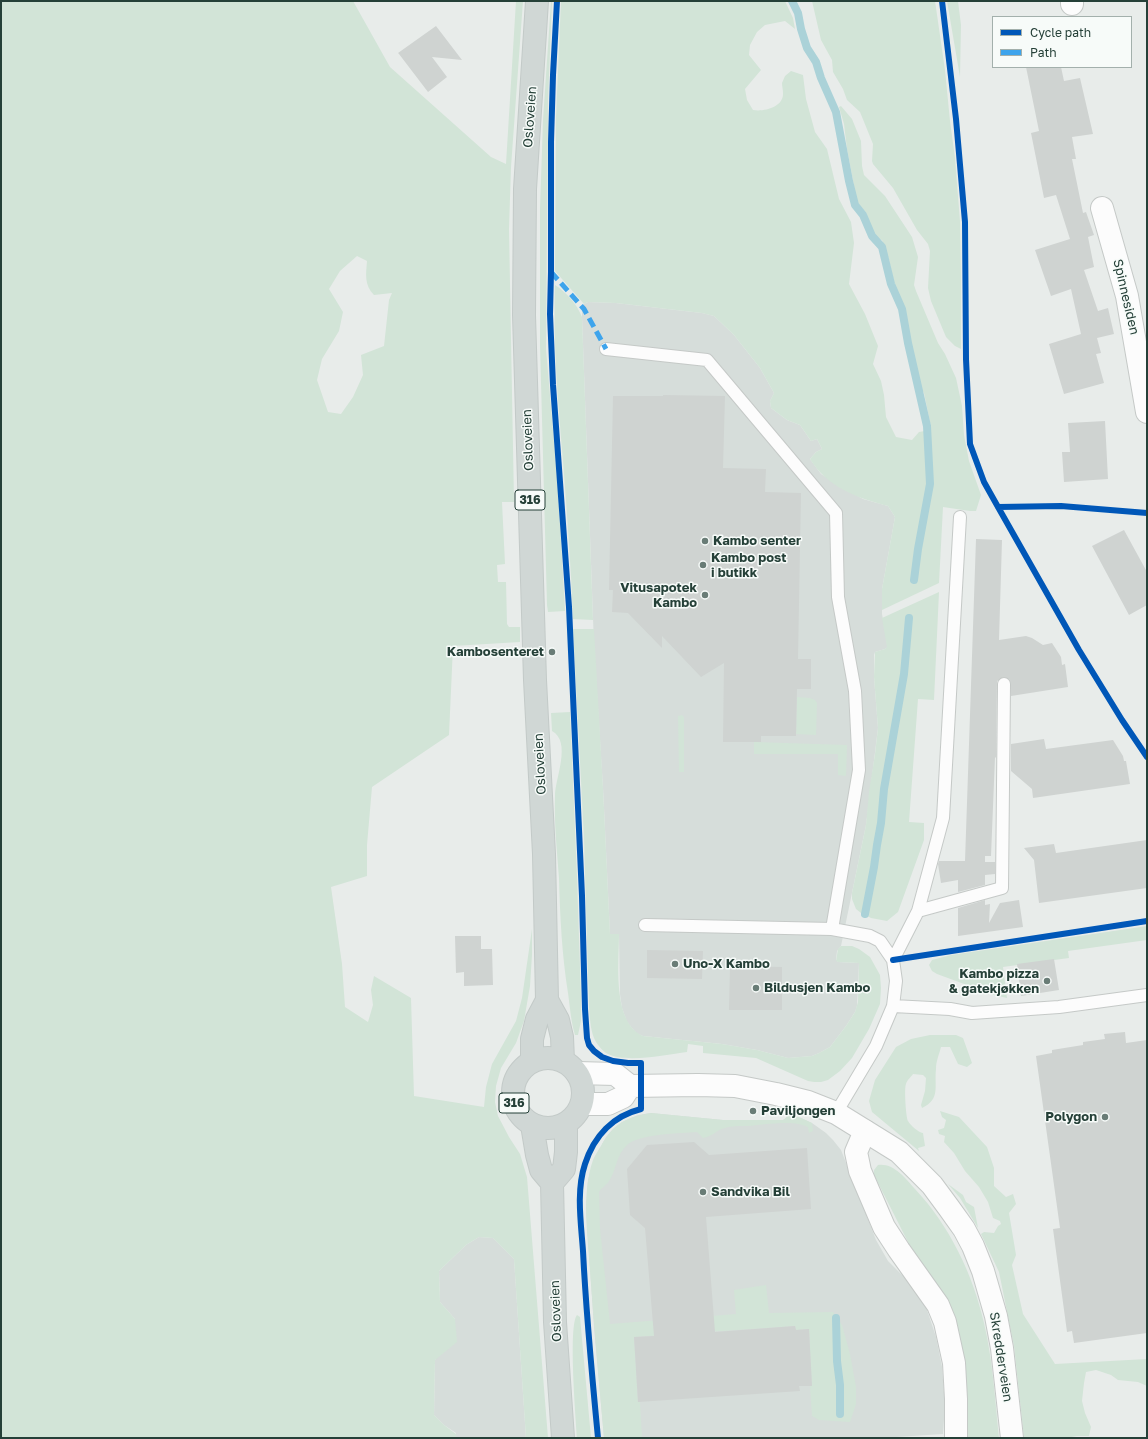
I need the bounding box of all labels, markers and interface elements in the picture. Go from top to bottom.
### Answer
legend [992,16,1132,68]
text: Cycle path [1030,25,1091,40]
text: Path [1030,45,1057,60]
street label: Osloveien [520,86,540,148]
street label: Spinnesiden [1110,258,1142,336]
street label: Osloveien [519,409,537,471]
road number: 316 [515,490,545,510]
place label: Kambo senter [713,533,801,549]
marker: Kambo senter [700,536,710,546]
place label: Kambo post i butikk [711,550,786,581]
marker: Kambo post i butikk [698,560,708,570]
place label: Vitusapotek Kambo [620,580,697,611]
marker: Vitusapotek Kambo [700,590,710,600]
place label: Kambosenteret [447,644,544,660]
marker: Kambosenteret [547,647,557,657]
street label: Osloveien [531,733,549,795]
place label: Uno-X Kambo [683,956,770,972]
marker: Uno-X Kambo [670,959,680,969]
place label: Kambo pizza & gatekjøkken [949,966,1039,997]
marker: Kambo pizza & gatekjøkken [1042,976,1052,986]
place label: Bildusjen Kambo [764,980,870,996]
marker: Bildusjen Kambo [751,983,761,993]
road number: 316 [499,1093,529,1113]
place label: Paviljongen [761,1103,835,1119]
marker: Paviljongen [748,1106,758,1116]
place label: Polygon [1045,1109,1097,1125]
marker: Polygon [1100,1112,1110,1122]
place label: Sandvika Bil [711,1184,790,1200]
marker: Sandvika Bil [698,1187,708,1197]
street label: Osloveien [547,1280,565,1342]
street label: Skredderveien [986,1311,1016,1403]

